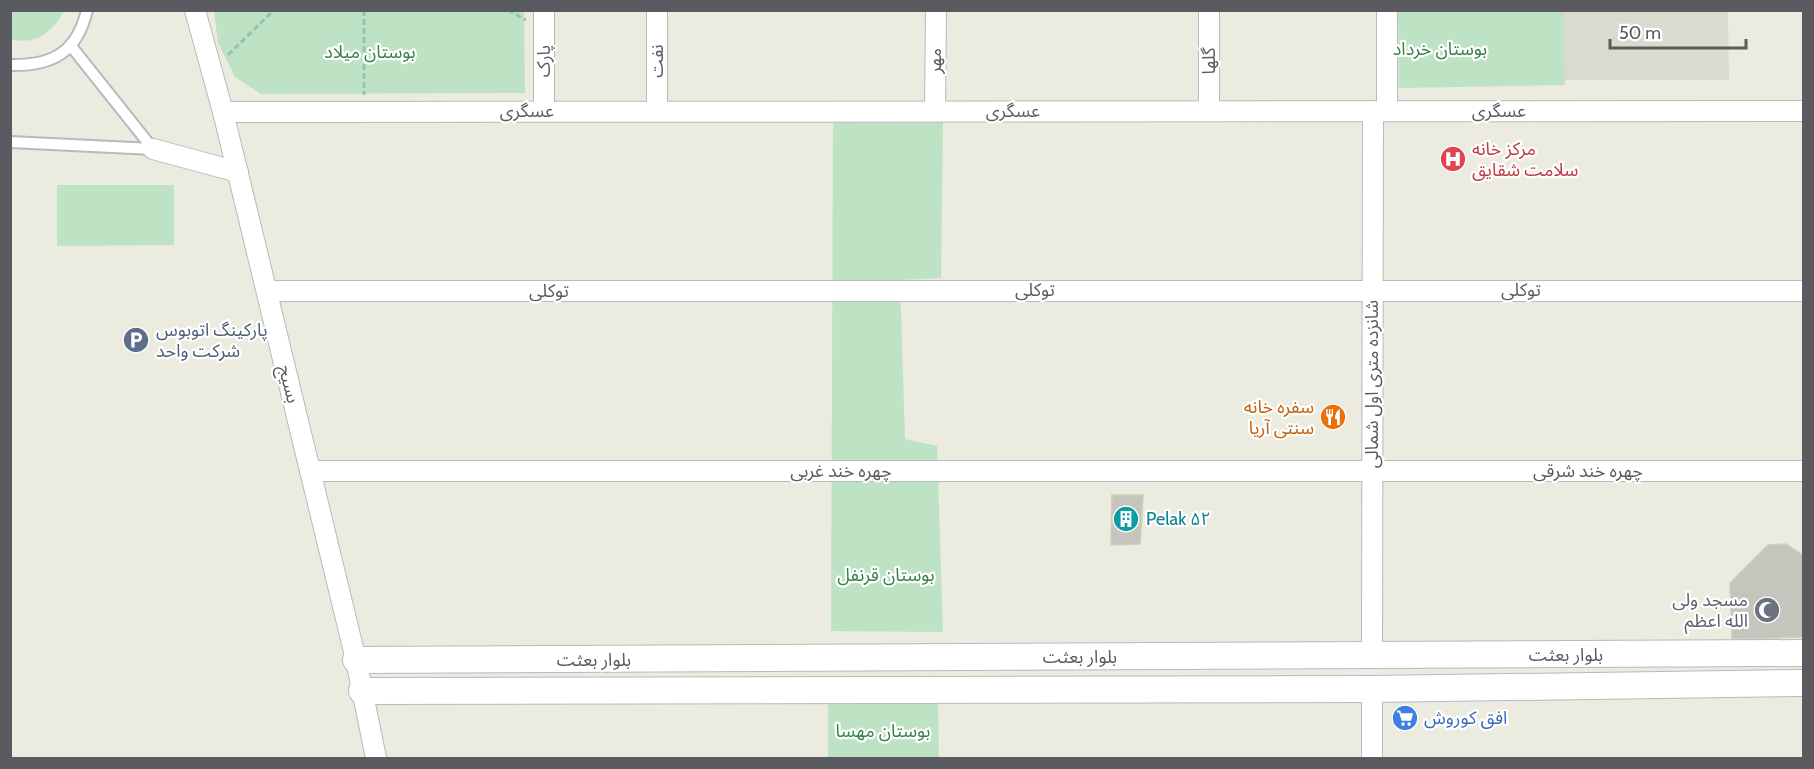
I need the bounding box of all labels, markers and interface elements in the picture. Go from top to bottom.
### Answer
scale bar [1610,12,1746,50]
text: 50 m [1619,22,1661,44]
park label: بوستان خرداد [1393,38,1487,60]
park label: بوستان میلاد [324,41,416,63]
street label: نفت [646,44,668,78]
street label: پارک [533,45,555,77]
street label: گلها [1198,47,1220,75]
street label: مهر [924,48,946,75]
street label: عسگری [500,100,554,122]
street label: عسگری [986,100,1040,122]
street label: عسگری [1472,100,1526,122]
place label: مرکز خانه سلامت شقایق [1472,138,1578,181]
hospital icon: مرکز خانه سلامت شقایق [1438,144,1468,174]
street label: توکلی [1015,279,1055,301]
street label: توکلی [1501,279,1541,301]
street label: توکلی [529,280,569,302]
street label: شانزده متری اول شمالی [1361,300,1383,468]
place label: پارکینگ اتوبوس شرکت واحد [156,319,268,362]
parking icon: پارکینگ اتوبوس شرکت واحد [121,325,151,355]
street label: بسیج [272,363,304,406]
place label: سفره خانه سنتی آریا [1244,396,1314,439]
restaurant icon: سفره خانه سنتی آریا [1318,402,1348,432]
street label: چهره خند غربی [790,460,892,482]
street label: چهره خند شرقی [1533,460,1643,482]
building icon: Pelak ۵۲ [1111,504,1141,534]
place label: Pelak ۵۲ [1146,508,1211,530]
park label: بوستان قرنفل [837,564,935,586]
place label: مسجد ولی الله اعظم [1672,589,1748,634]
mosque icon: مسجد ولی الله اعظم [1752,595,1782,625]
street label: بلوار بعثت [1529,644,1603,666]
street label: بلوار بعثت [1043,646,1117,668]
street label: بلوار بعثت [557,649,631,671]
supermarket icon: افق کوروش [1390,703,1420,733]
place label: افق کوروش [1424,707,1507,729]
park label: بوستان مهسا [836,720,930,742]

